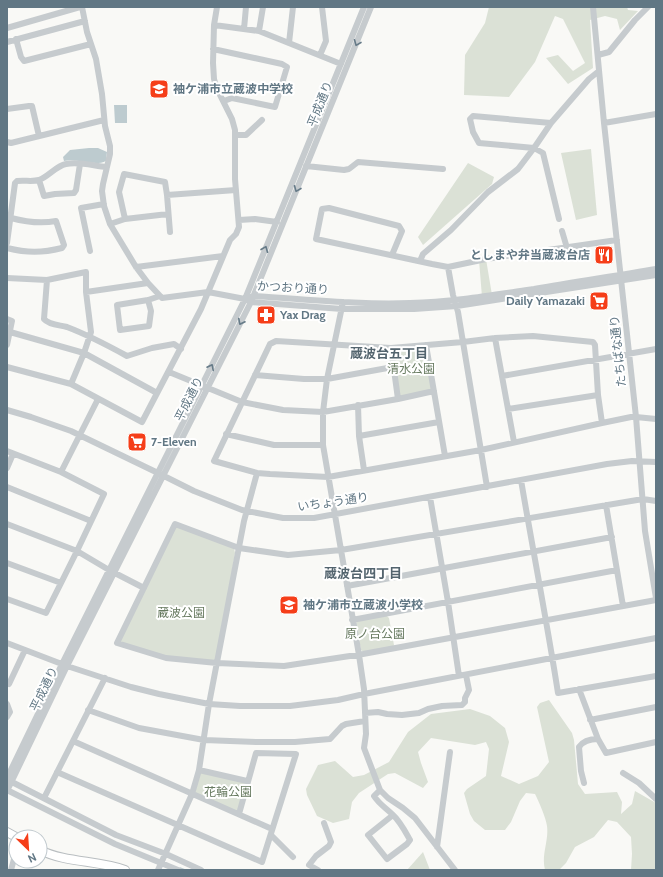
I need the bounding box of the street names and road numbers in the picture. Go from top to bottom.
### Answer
street label: 平成通り [304,79,335,129]
street label: かつおり通り [257,278,329,297]
street label: たちばな通り [606,314,629,388]
street label: 平成通り [171,374,206,424]
street label: いちょう通り [296,489,370,514]
street label: 平成通り [26,664,61,714]

